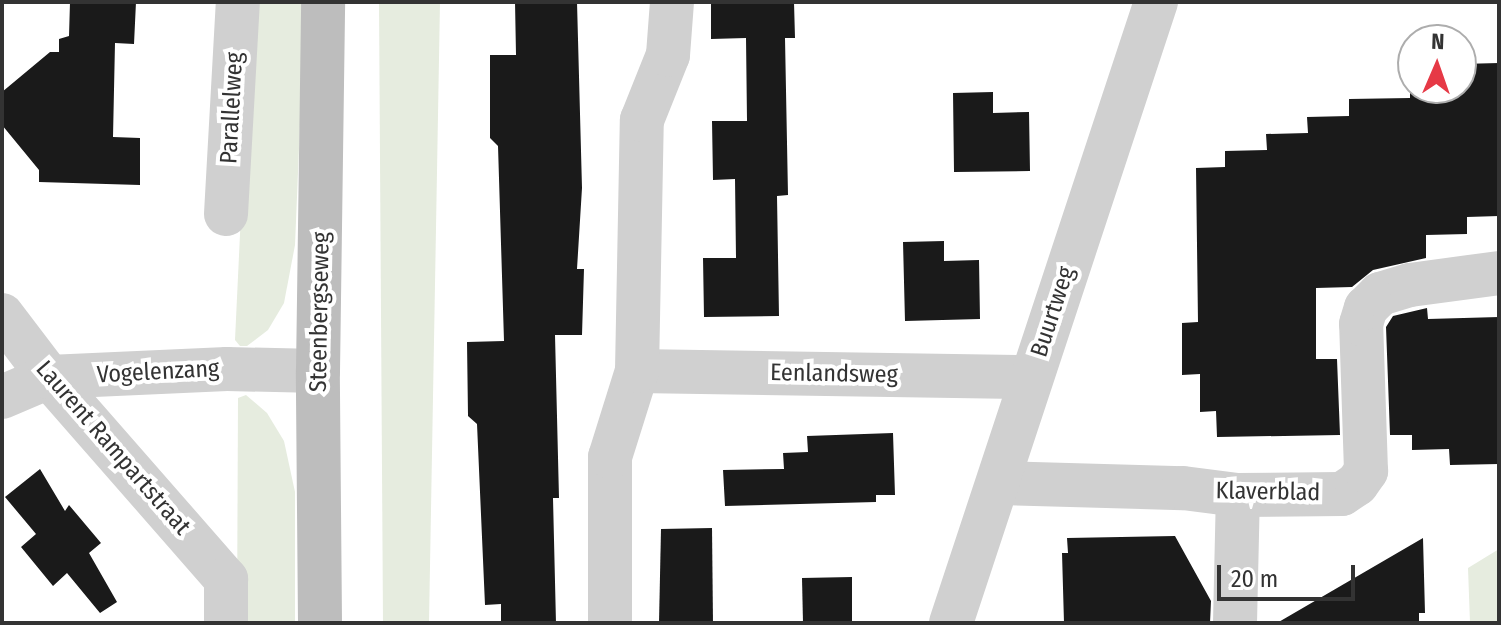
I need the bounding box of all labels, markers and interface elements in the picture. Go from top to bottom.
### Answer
north arrow [1397,24,1477,104]
text: N [1431,28,1445,55]
street label: Parallelweg [215,51,249,165]
street label: Steenbergseweg [304,232,336,392]
street label: Buurtweg [1025,263,1081,361]
street label: Vogelenzang [96,354,220,390]
street label: Laurent Rampartstraat [30,355,196,541]
street label: Eenlandsweg [770,358,898,390]
street label: Klaverblad [1215,477,1321,507]
scale bar [1221,549,1359,599]
text: 20 m [1231,565,1278,593]

